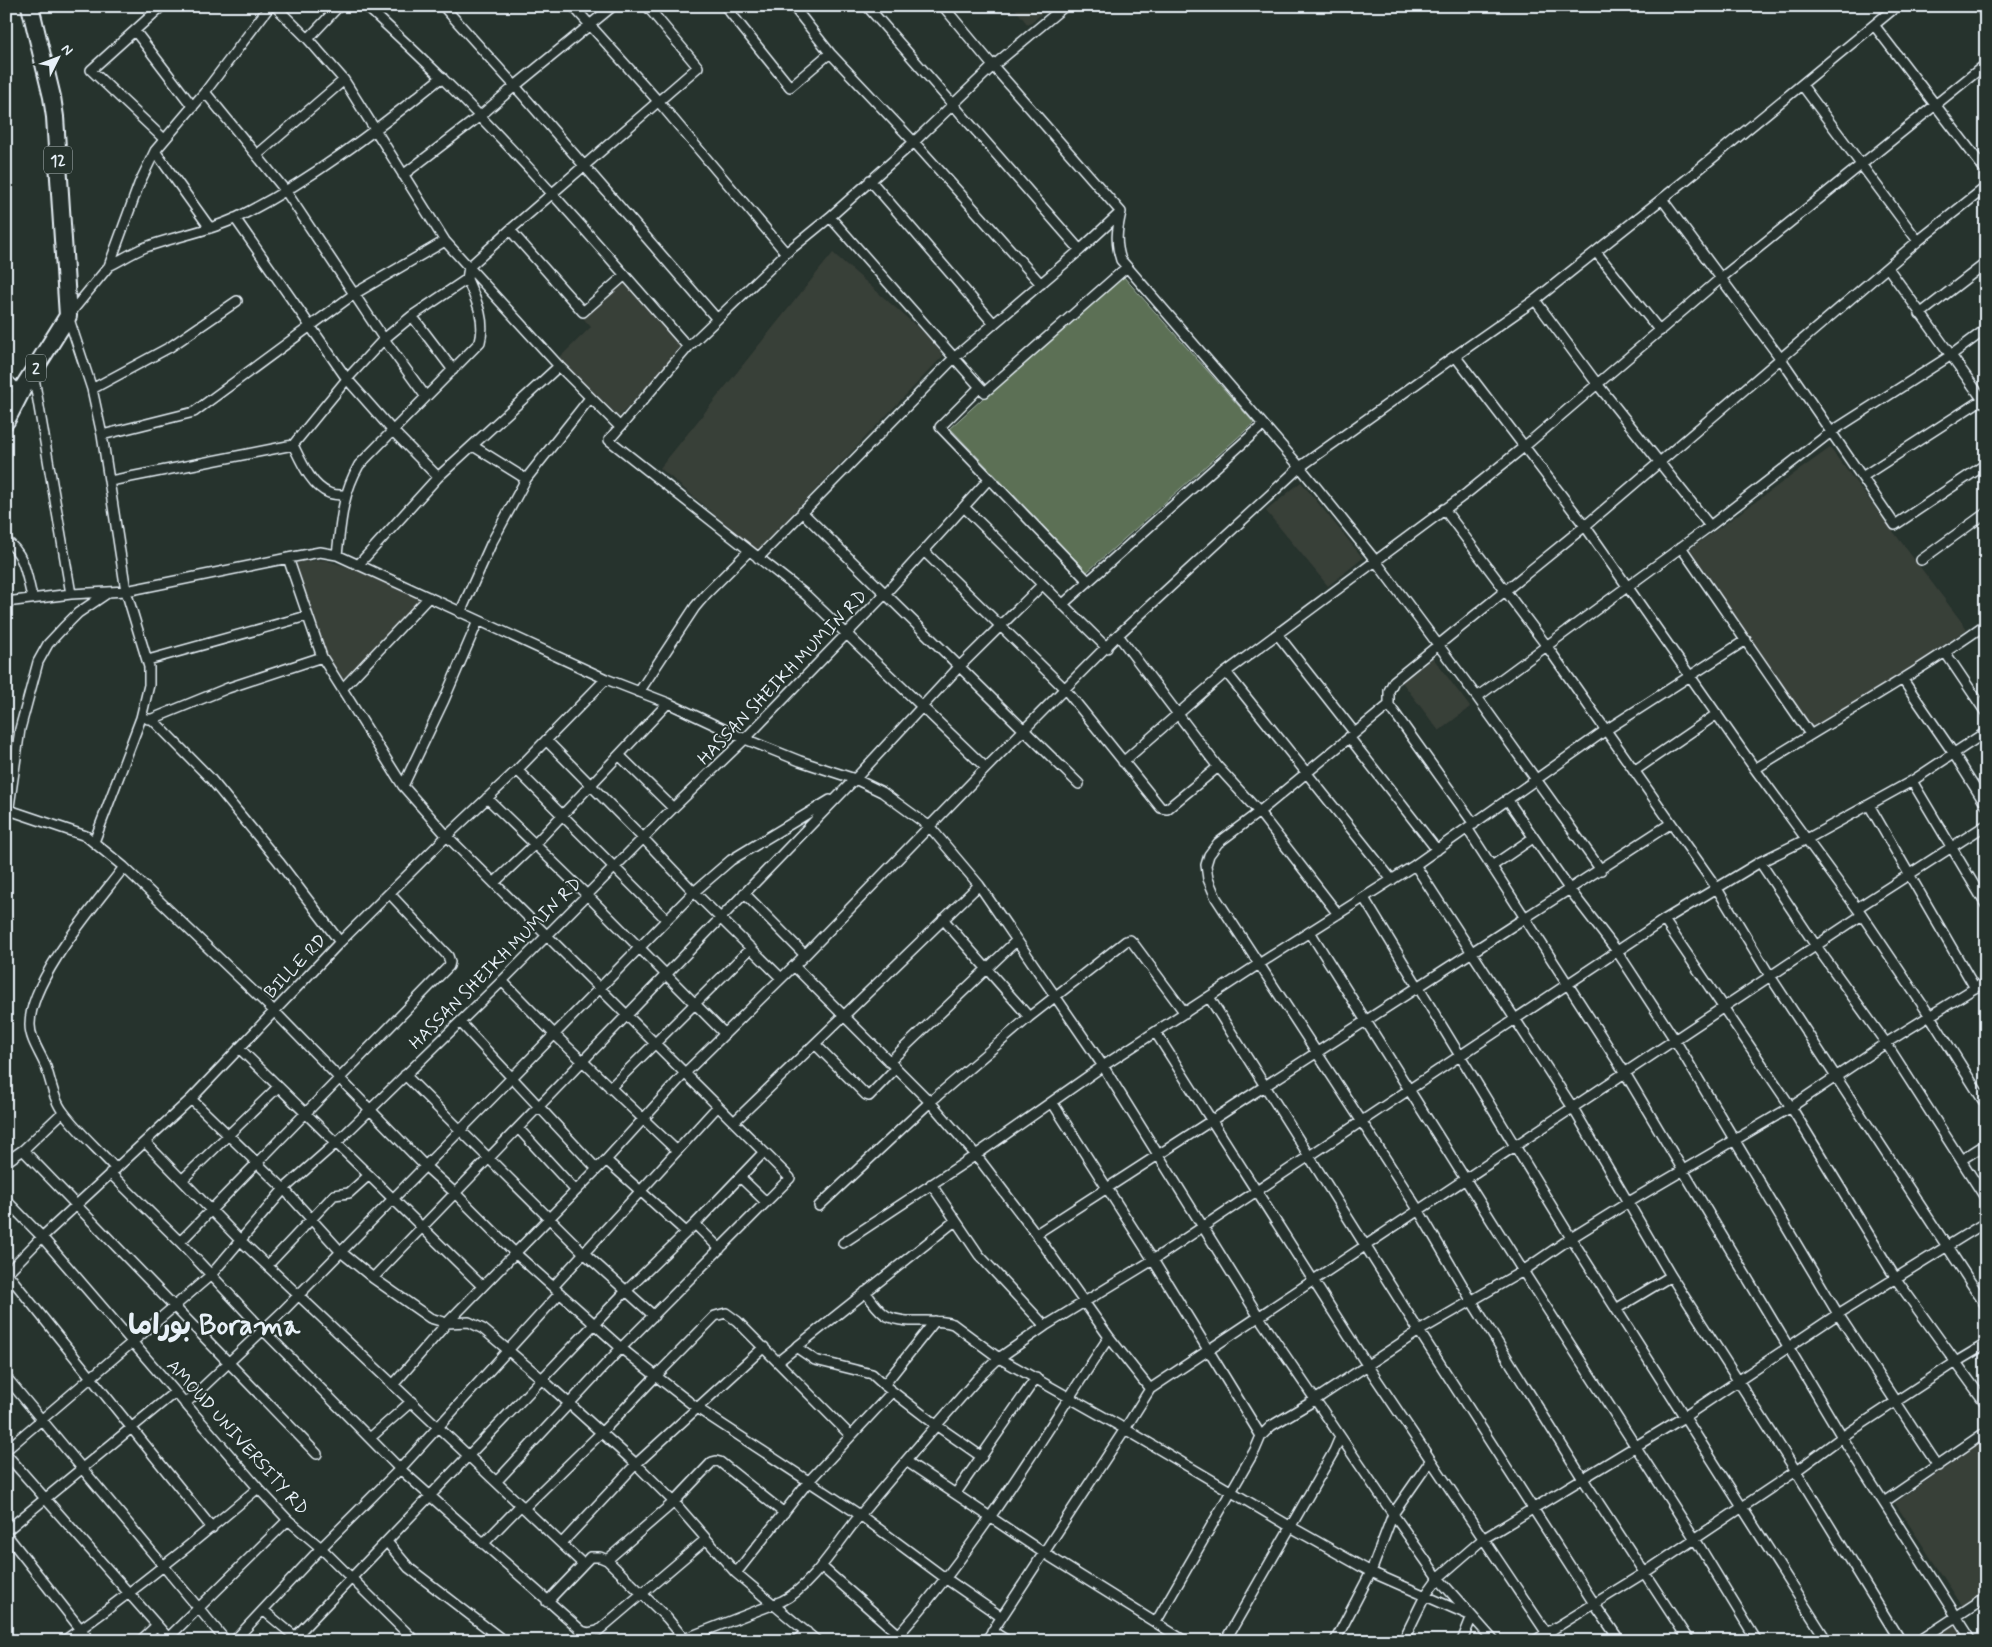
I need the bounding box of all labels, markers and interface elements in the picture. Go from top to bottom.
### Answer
north arrow [32,32,82,82]
text: N [57,40,77,59]
road number: 12 [44,146,72,174]
road number: 2 [26,354,46,382]
street label: HASSAN SHEIKH MUMIN RD [692,585,873,771]
street label: HASSAN SHEIKH MUMIN RD [404,872,587,1055]
street label: BILLE RD [259,929,332,1004]
district label: بوراما Borama [128,1308,301,1345]
street label: AMOUD UNIVERSITY RD [161,1355,314,1521]

